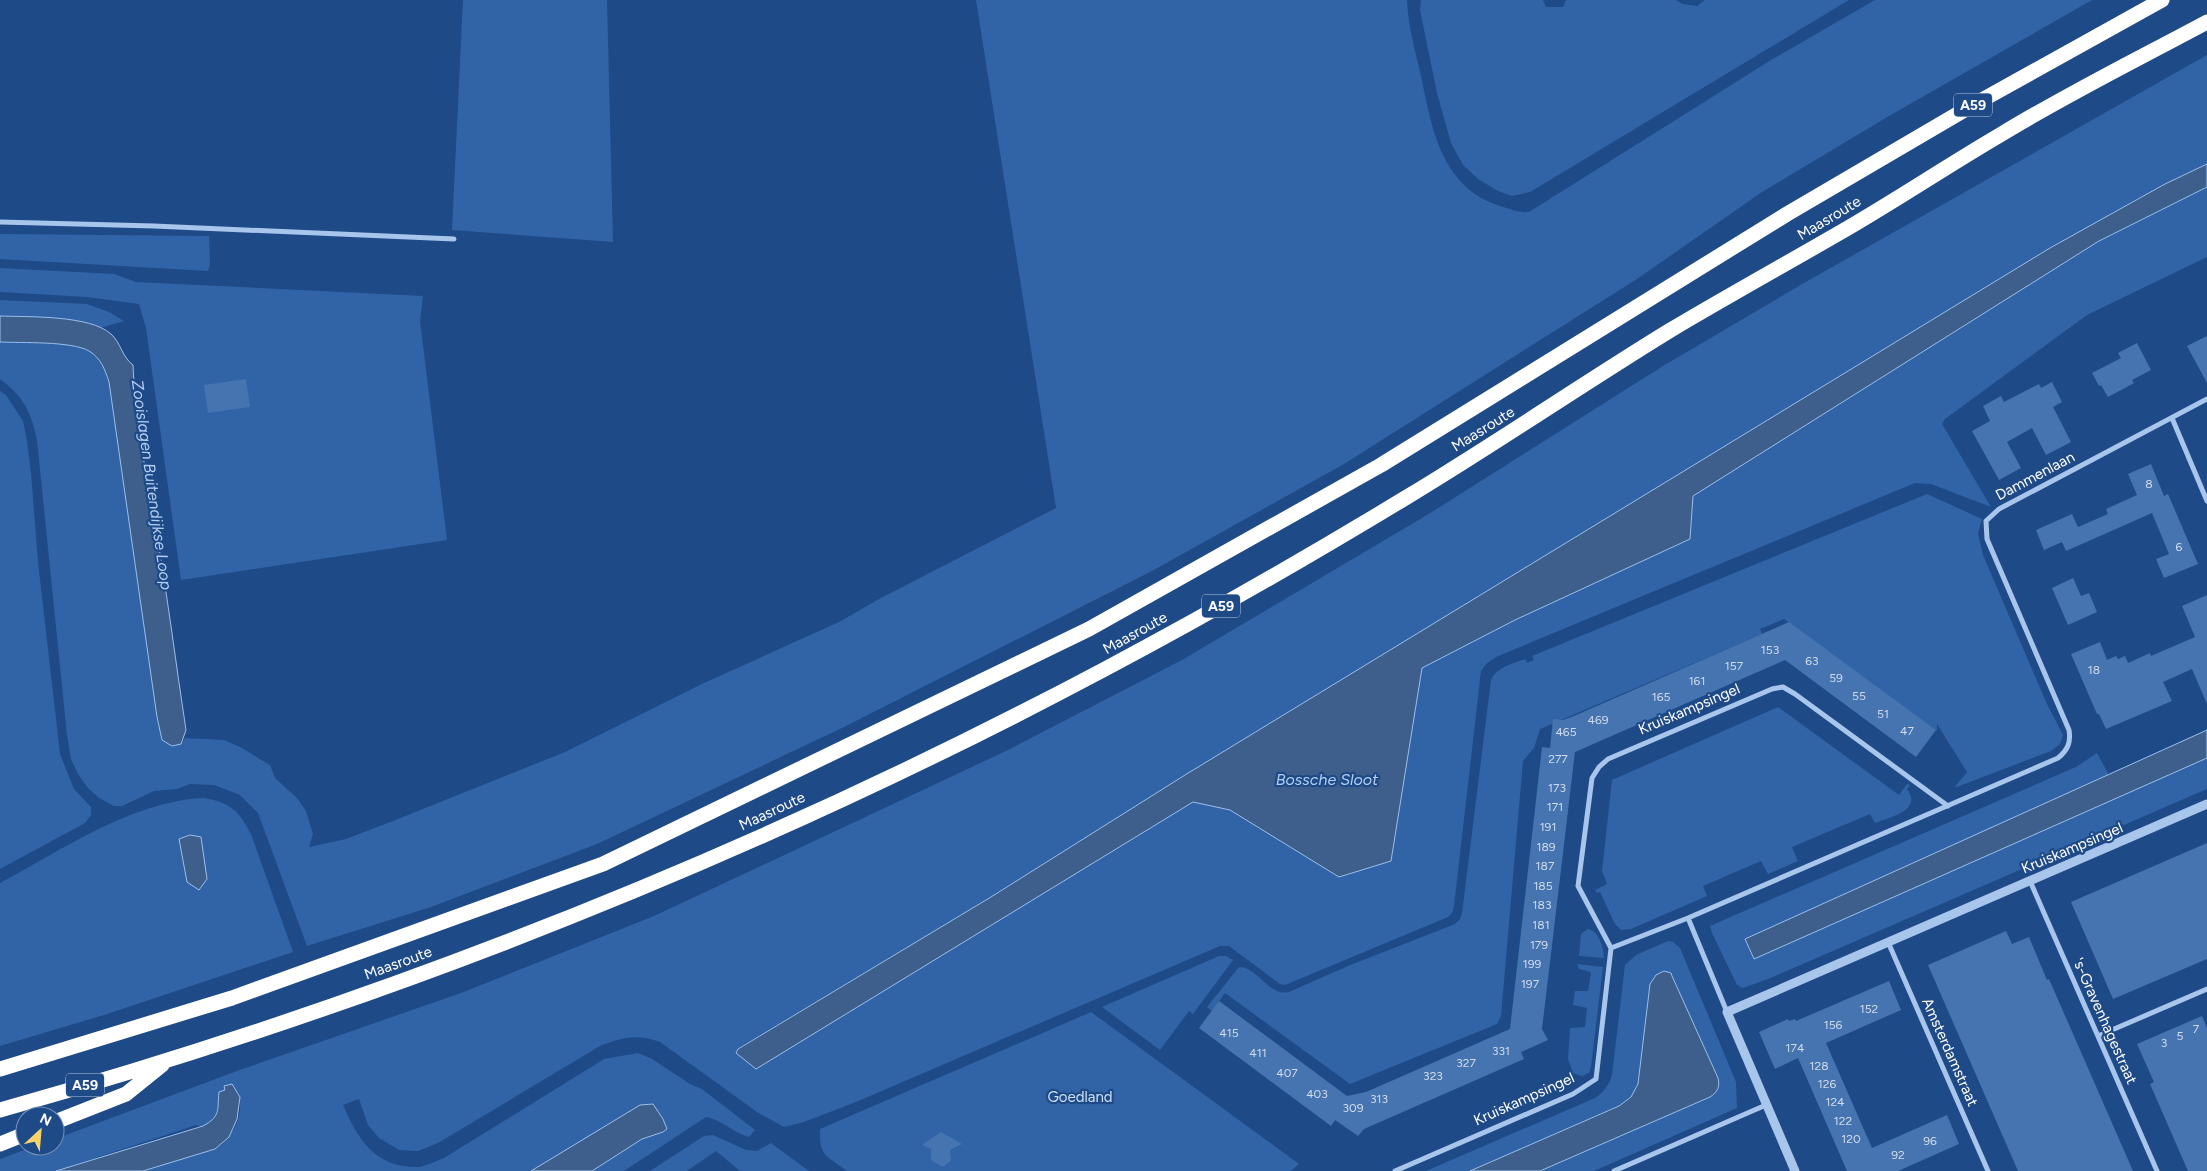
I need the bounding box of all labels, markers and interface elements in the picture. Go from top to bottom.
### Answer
road number: A59 [1954,94,1992,116]
street label: Maasroute [1794,192,1864,244]
water label: Zooislagen Buitendijkse Loop [128,379,176,591]
street label: Maasroute [1448,403,1518,455]
street label: Dammenlaan [1992,448,2078,504]
house number: 8 [2145,477,2153,491]
house number: 6 [2176,540,2183,554]
road number: A59 [1202,594,1240,618]
street label: Maasroute [1100,608,1170,658]
house number: 153 [1761,643,1779,657]
house number: 63 [1805,654,1819,668]
house number: 157 [1725,659,1744,673]
house number: 18 [2088,663,2100,677]
house number: 59 [1829,671,1843,685]
house number: 161 [1689,674,1705,688]
street label: Kruiskampsingel [1636,680,1742,738]
house number: 55 [1852,689,1866,703]
house number: 165 [1652,690,1670,704]
house number: 51 [1877,707,1889,721]
house number: 469 [1587,713,1609,727]
house number: 47 [1900,724,1914,738]
house number: 465 [1555,725,1577,739]
house number: 277 [1548,752,1568,766]
water label: Bossche Sloot [1276,770,1379,789]
house number: 173 [1548,781,1566,795]
street label: Maasroute [736,788,808,834]
house number: 171 [1547,800,1563,814]
street label: Kruiskampsingel [2019,819,2125,877]
house number: 191 [1540,820,1556,834]
house number: 189 [1536,840,1556,854]
house number: 187 [1536,859,1555,873]
house number: 185 [1533,879,1553,893]
house number: 183 [1533,898,1551,912]
house number: 181 [1532,918,1550,932]
house number: 179 [1530,938,1548,952]
street label: Maasroute [362,942,434,984]
street label: 's-Gravenhagestraat [2069,955,2141,1087]
house number: 199 [1523,957,1541,971]
house number: 197 [1521,977,1540,991]
street label: Amsterdamstraat [1918,995,1982,1109]
house number: 152 [1860,1002,1878,1016]
house number: 156 [1824,1018,1843,1032]
house number: 7 [2193,1022,2200,1036]
house number: 415 [1219,1026,1239,1040]
house number: 5 [2177,1029,2184,1043]
house number: 3 [2161,1036,2167,1050]
house number: 174 [1786,1041,1805,1055]
house number: 331 [1492,1044,1510,1058]
house number: 411 [1249,1046,1267,1060]
house number: 327 [1456,1056,1476,1070]
house number: 128 [1809,1059,1829,1073]
house number: 407 [1276,1066,1298,1080]
house number: 323 [1423,1069,1443,1083]
street label: Kruiskampsingel [1471,1069,1577,1129]
road number: A59 [66,1074,104,1096]
house number: 126 [1818,1077,1836,1091]
house number: 403 [1306,1087,1328,1101]
park label: Goedland [1047,1088,1113,1106]
house number: 313 [1370,1092,1388,1106]
house number: 124 [1825,1095,1845,1109]
house number: 309 [1342,1101,1364,1115]
north arrow [15,1106,65,1156]
text: N [37,1110,54,1130]
house number: 122 [1834,1114,1852,1128]
house number: 120 [1841,1132,1861,1146]
house number: 96 [1923,1134,1937,1148]
house number: 92 [1891,1148,1905,1162]

